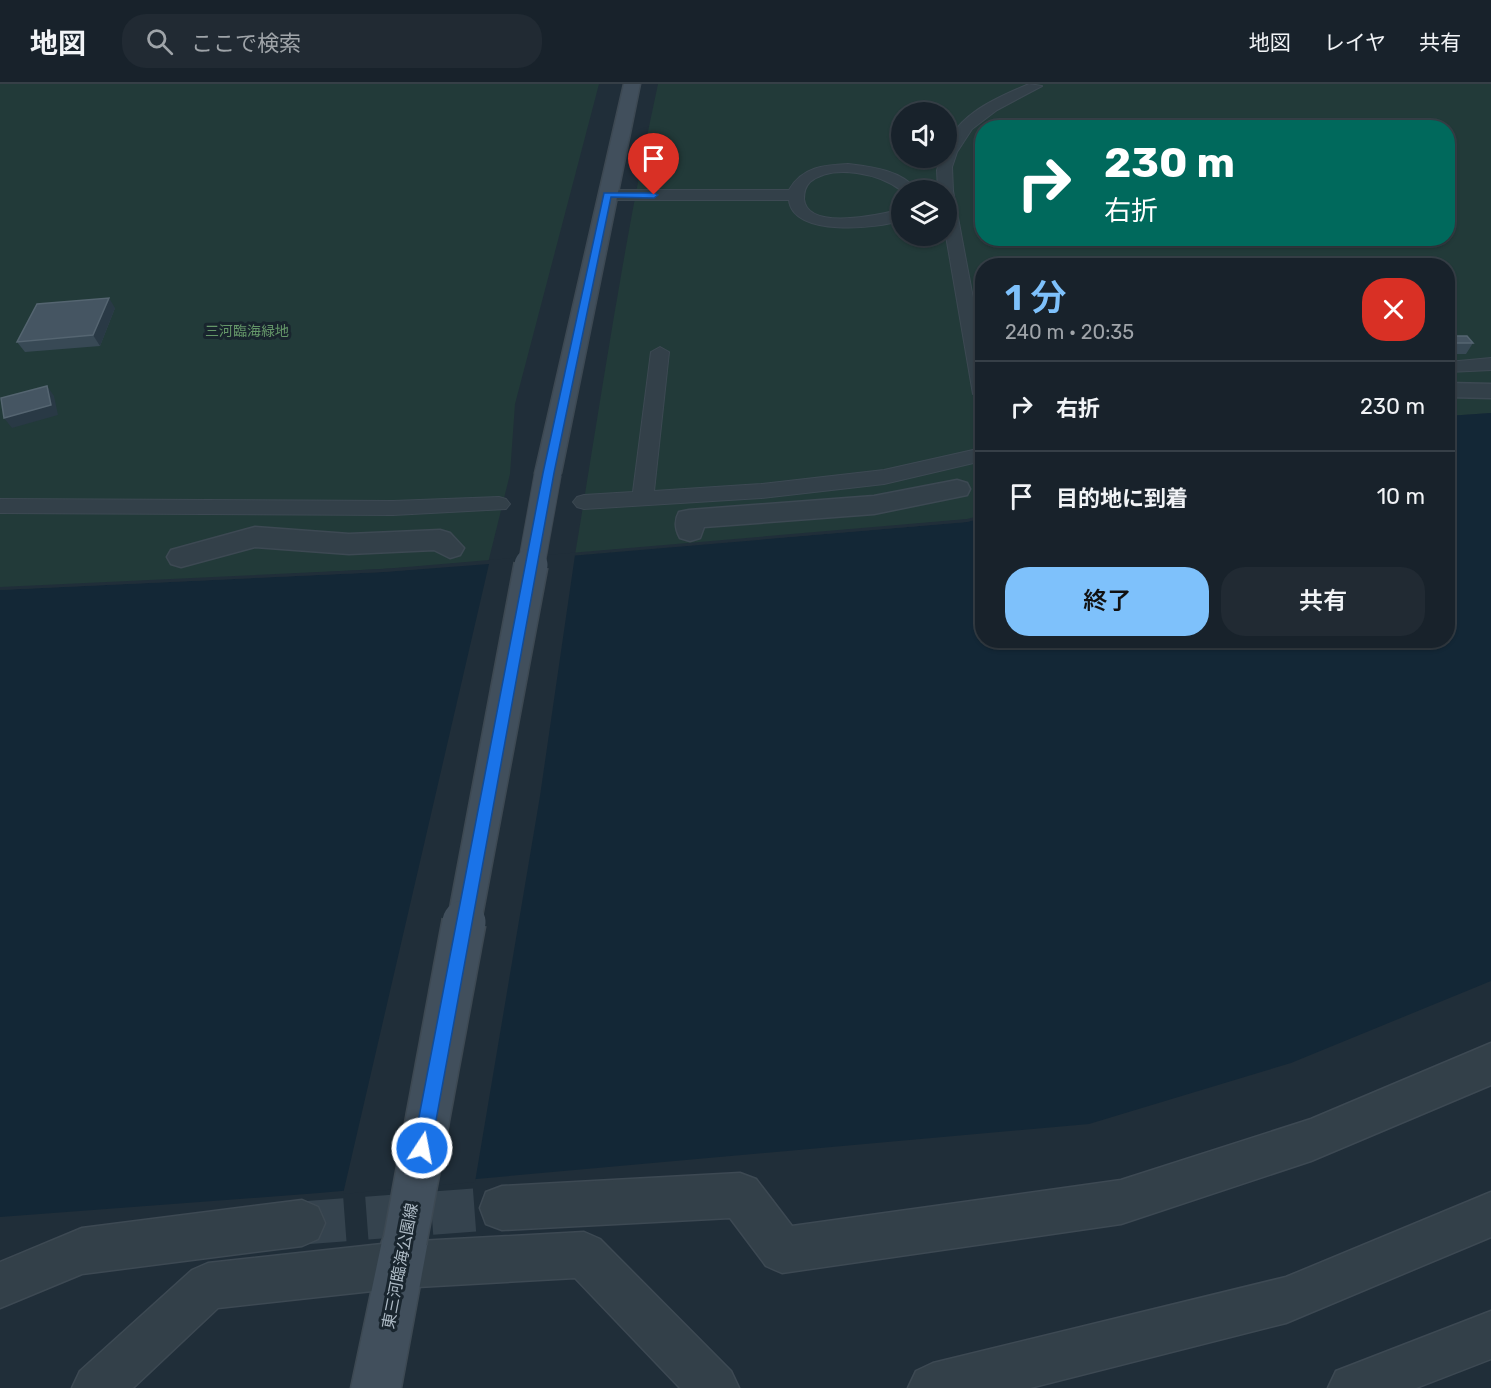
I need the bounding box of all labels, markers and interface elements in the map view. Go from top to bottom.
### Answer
search box [122,14,542,68]
icon: search [143,25,176,58]
text: 地図 [30,27,86,60]
text: ここで検索 [191,30,301,57]
text: 地図 [1249,30,1291,55]
text: レイヤ [1324,30,1386,55]
text: 共有 [1419,30,1461,55]
map controls [891,102,957,246]
button: sound [891,102,957,168]
pin [628,133,679,195]
text: 230 m [1104,138,1235,188]
icon: arrive [637,142,670,175]
icon: right [1005,144,1083,222]
button: layers [891,180,957,246]
text: 右折 [1104,195,1158,227]
text: 1 分 [1005,276,1066,319]
button: close [1362,278,1425,341]
text: 240 m · 20:35 [1005,320,1134,344]
park label: 三河臨海緑地 [205,323,289,340]
icon: right [1005,390,1038,423]
text: 230 m [1360,393,1425,420]
text: 右折 [1056,395,1100,422]
icon: arrive [1005,480,1038,513]
text: 10 m [1377,483,1425,510]
text: 目的地に到着 [1056,485,1188,512]
button: 終了 [1005,567,1209,636]
button: 共有 [1221,567,1425,636]
position arrow [390,1116,454,1180]
street label: 東三河臨海公園線 [378,1201,422,1331]

